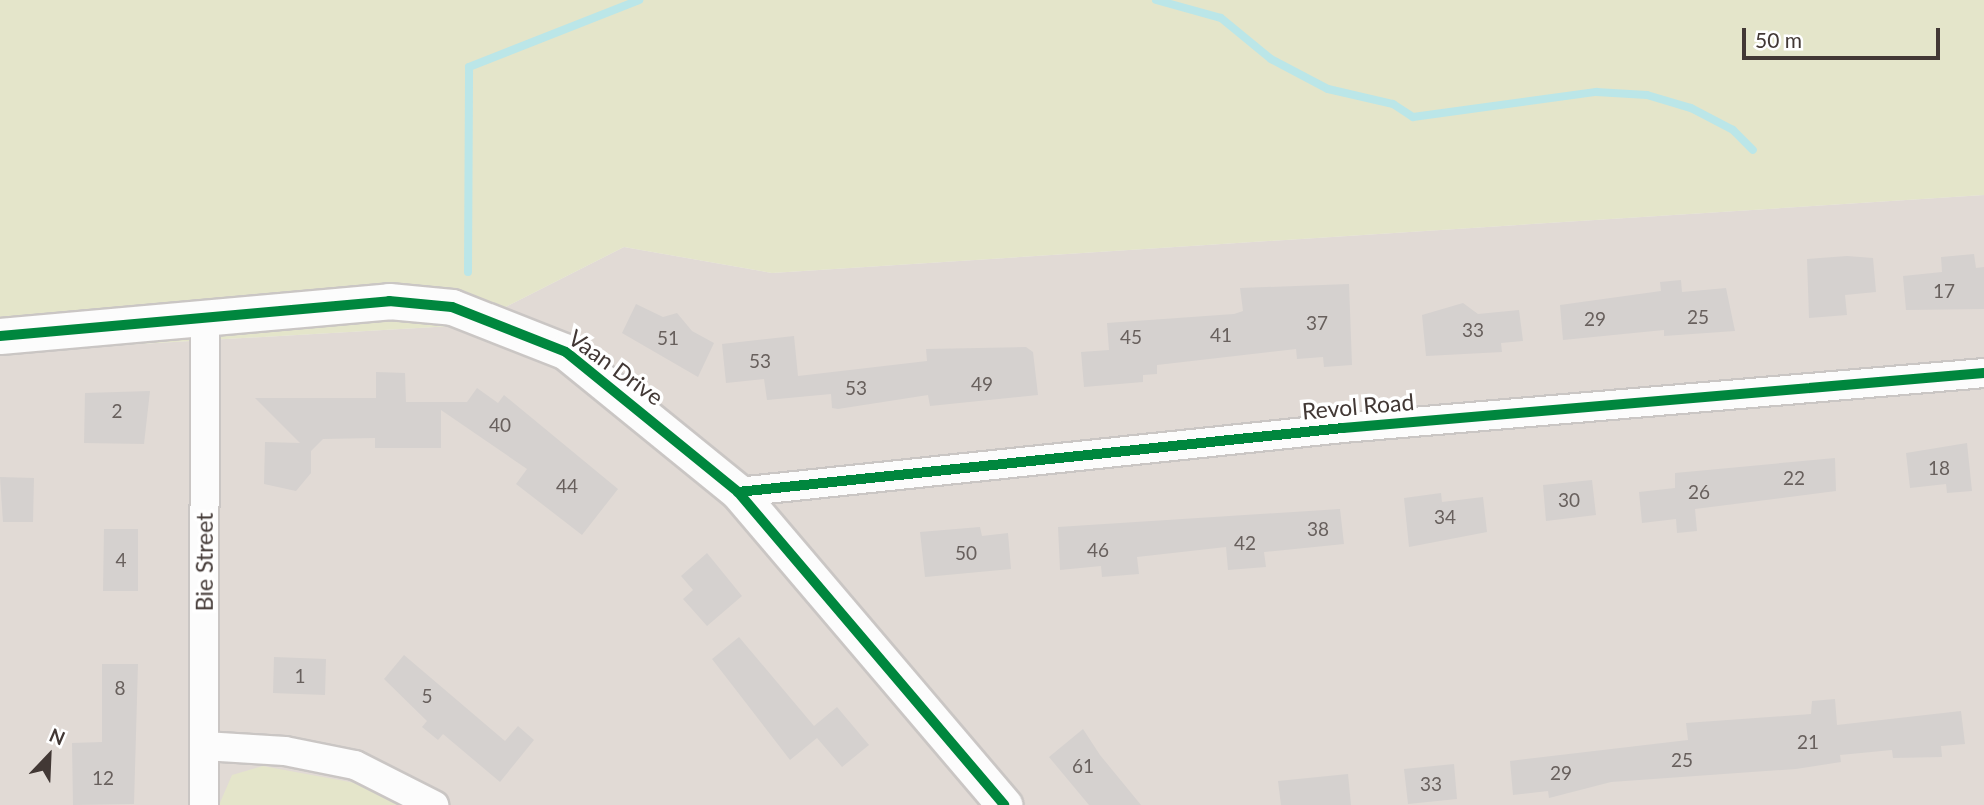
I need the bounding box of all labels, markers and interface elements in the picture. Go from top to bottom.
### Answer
scale bar [1746,14,1944,58]
text: 50 m [1755,27,1802,52]
house number: 17 [1933,280,1955,302]
house number: 25 [1687,306,1709,328]
house number: 29 [1584,308,1606,330]
house number: 37 [1306,312,1328,334]
house number: 33 [1462,319,1484,341]
street label: Vaan Drive [563,323,669,411]
house number: 41 [1210,324,1232,346]
house number: 45 [1120,326,1142,348]
house number: 51 [657,327,679,349]
house number: 53 [749,350,771,372]
house number: 49 [971,373,993,395]
house number: 53 [845,377,867,399]
street label: Revol Road [1301,387,1415,425]
house number: 2 [111,400,123,422]
house number: 40 [489,414,511,436]
house number: 18 [1928,457,1950,479]
house number: 22 [1783,467,1805,489]
house number: 44 [556,475,578,497]
house number: 26 [1688,481,1710,503]
house number: 30 [1558,489,1580,511]
house number: 34 [1434,506,1456,528]
street label: Bie Street [190,513,218,611]
house number: 38 [1307,518,1329,540]
house number: 42 [1234,532,1256,554]
house number: 46 [1087,539,1109,561]
house number: 50 [955,542,977,564]
house number: 4 [115,549,127,571]
house number: 1 [294,665,306,687]
house number: 8 [114,677,126,699]
house number: 5 [421,685,433,707]
north arrow [14,721,84,791]
text: N [46,723,69,750]
house number: 21 [1797,731,1819,753]
house number: 25 [1671,749,1693,771]
house number: 61 [1072,755,1094,777]
house number: 29 [1550,762,1572,784]
house number: 12 [92,767,114,789]
house number: 33 [1420,773,1442,795]

